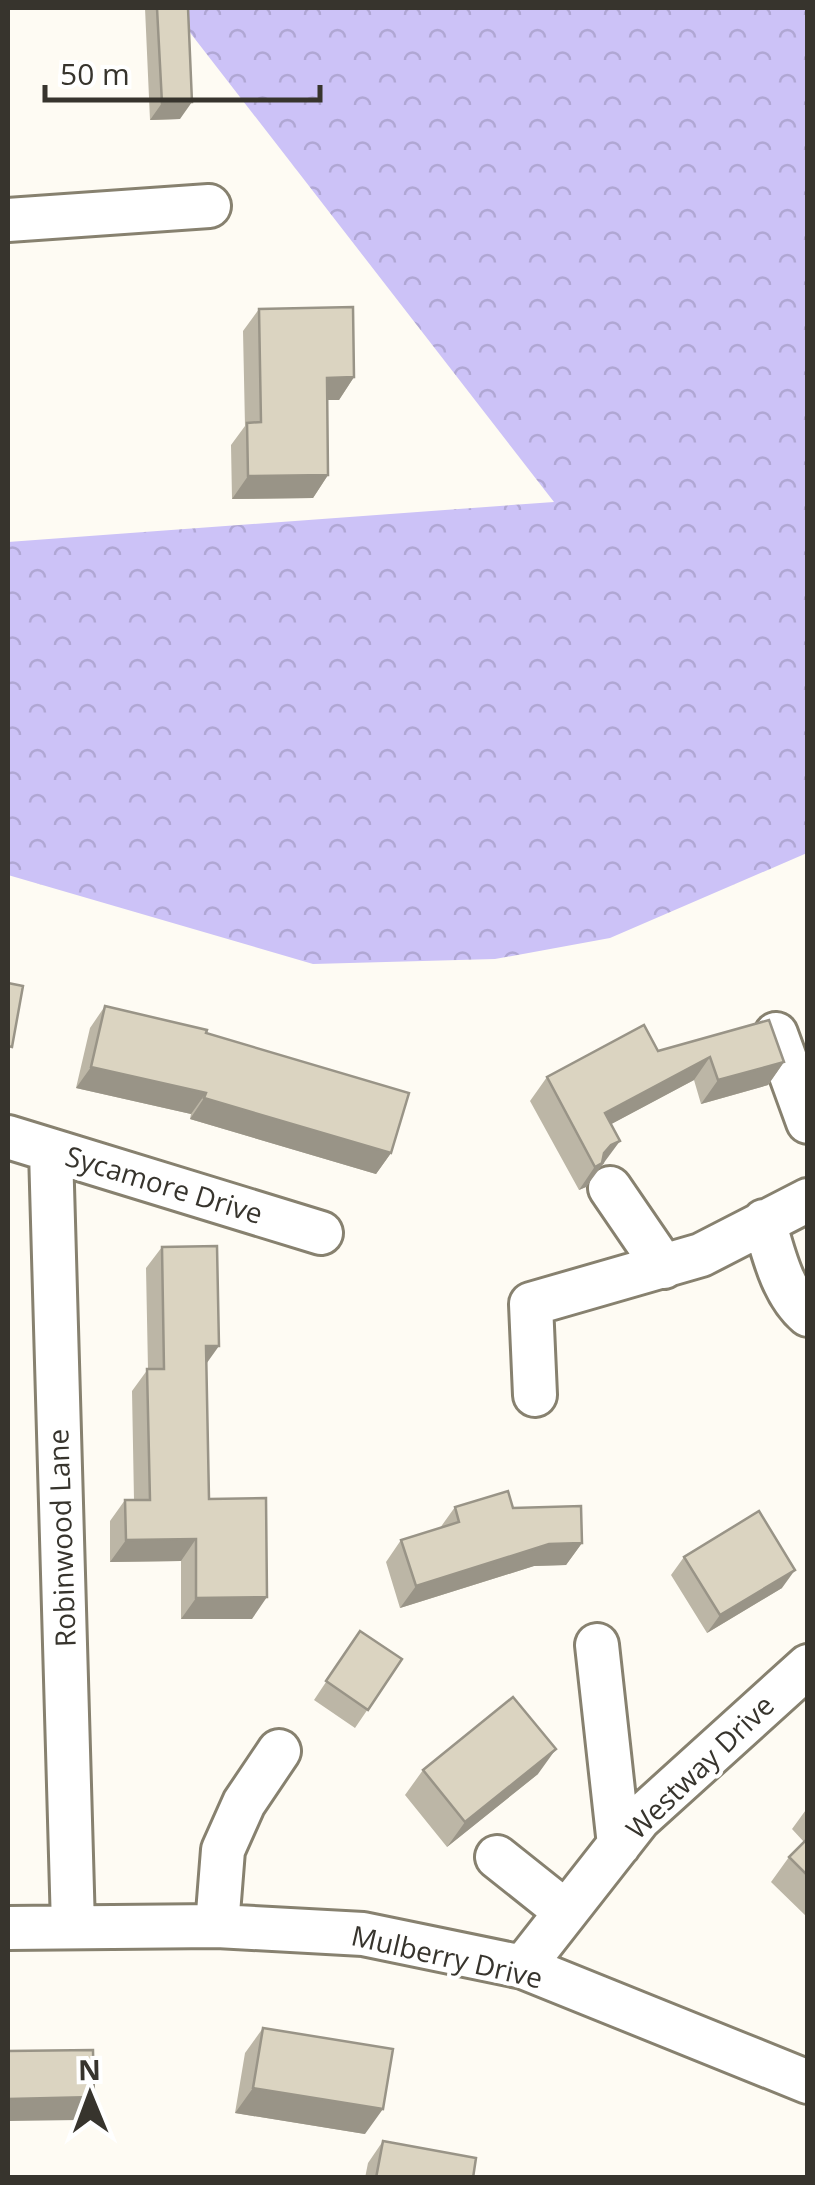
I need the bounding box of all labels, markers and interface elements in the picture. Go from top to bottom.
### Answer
scale bar [45,40,320,102]
text: 50 m [60,53,130,94]
street label: Sycamore Drive [61,1136,267,1232]
street label: Robinwood Lane [38,1428,84,1648]
street label: Westway Drive [617,1686,782,1847]
street label: Mulberry Drive [348,1916,547,1996]
north arrow [40,2045,140,2145]
text: N [78,2050,101,2088]

